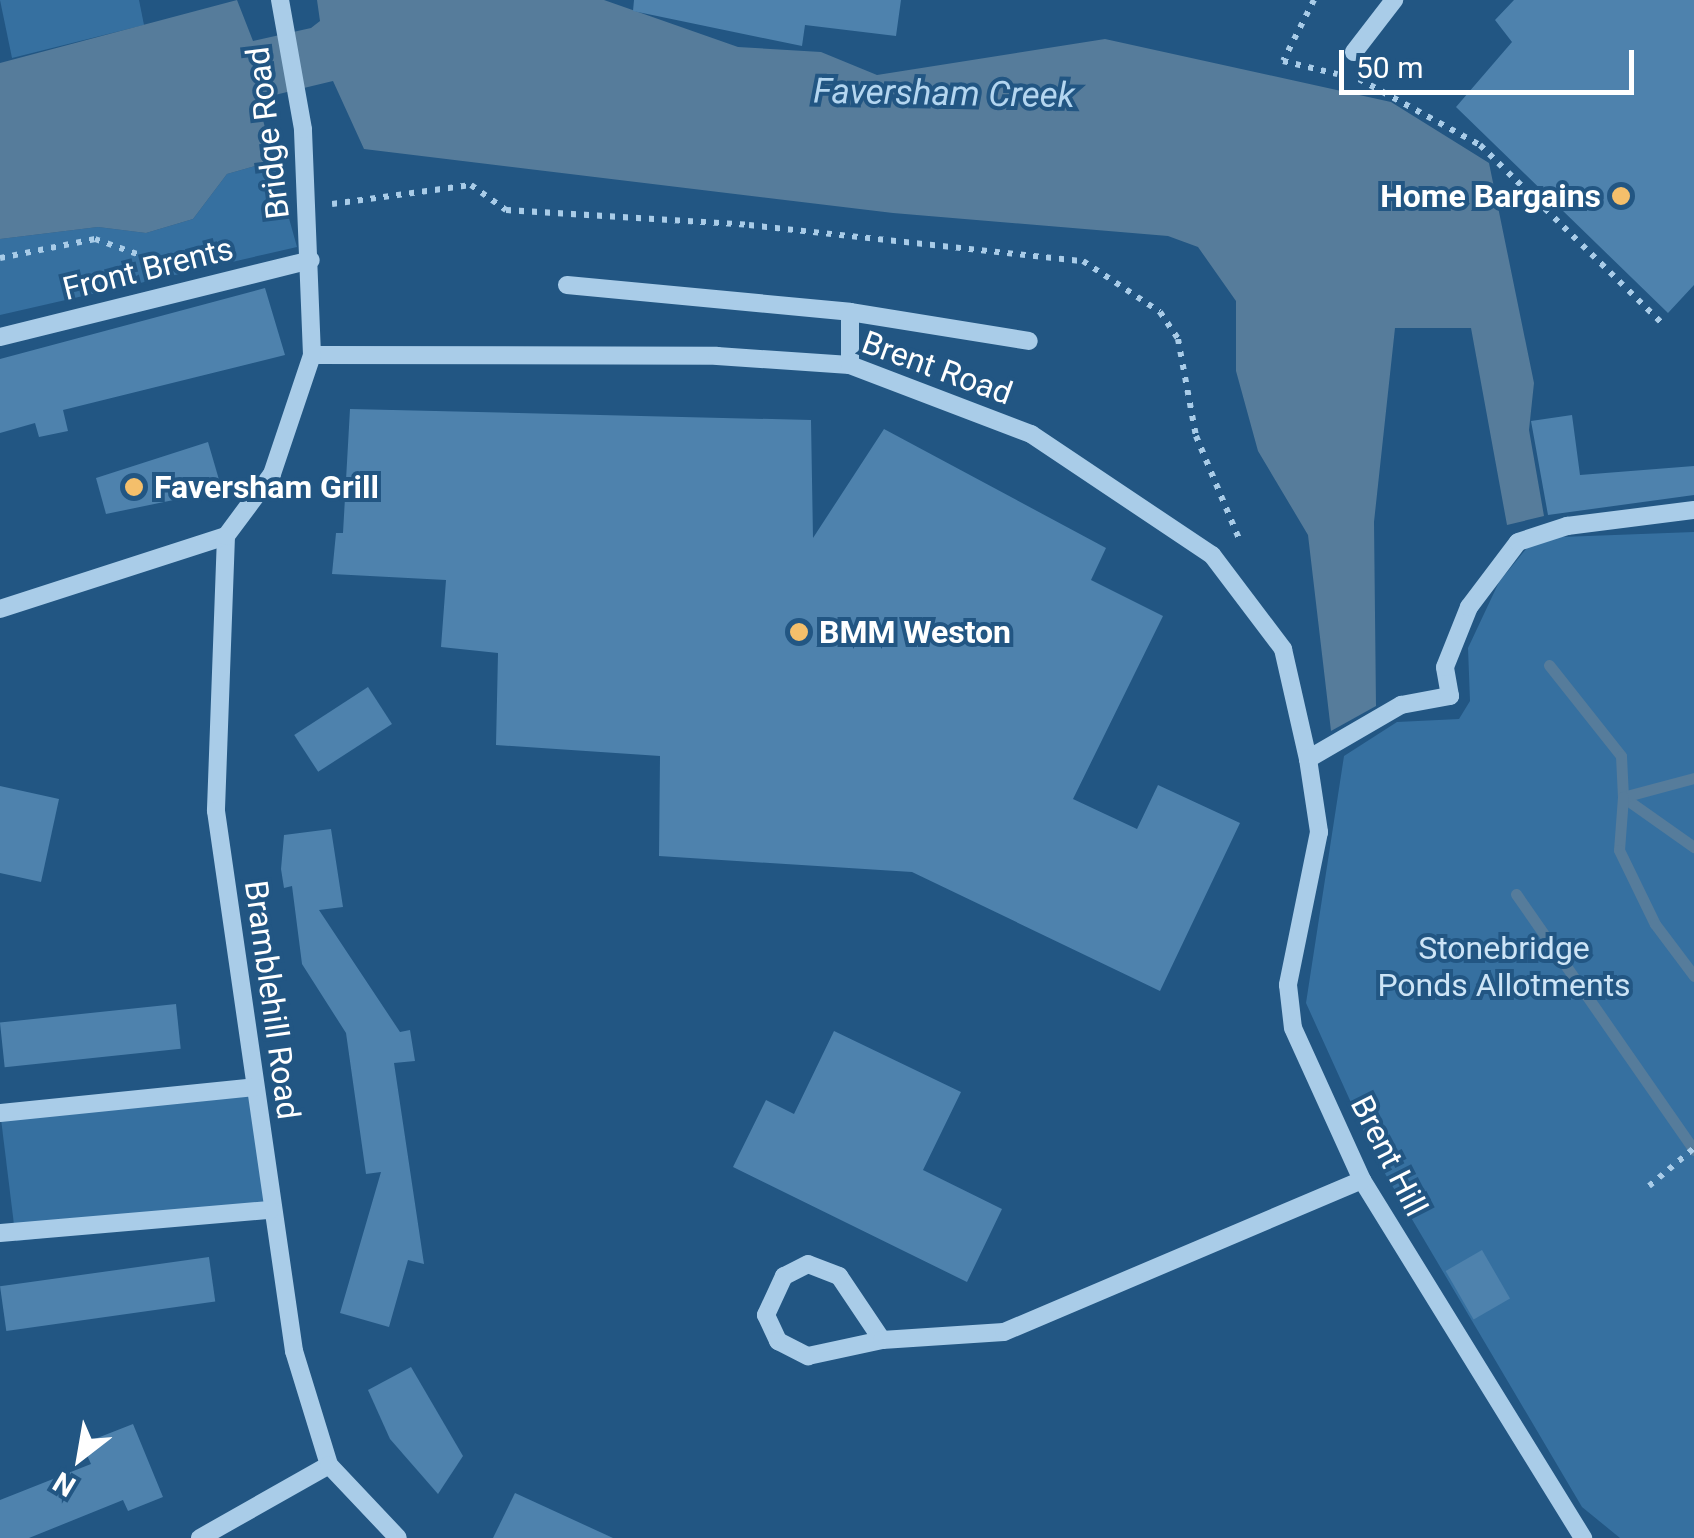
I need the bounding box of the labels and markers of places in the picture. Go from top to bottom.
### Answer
place label: Home Bargains [1380,177,1601,215]
marker: Home Bargains [1610,185,1632,207]
place label: Faversham Grill [154,468,379,506]
marker: Faversham Grill [123,476,145,498]
place label: BMM Weston [819,613,1011,651]
marker: BMM Weston [788,621,810,643]

